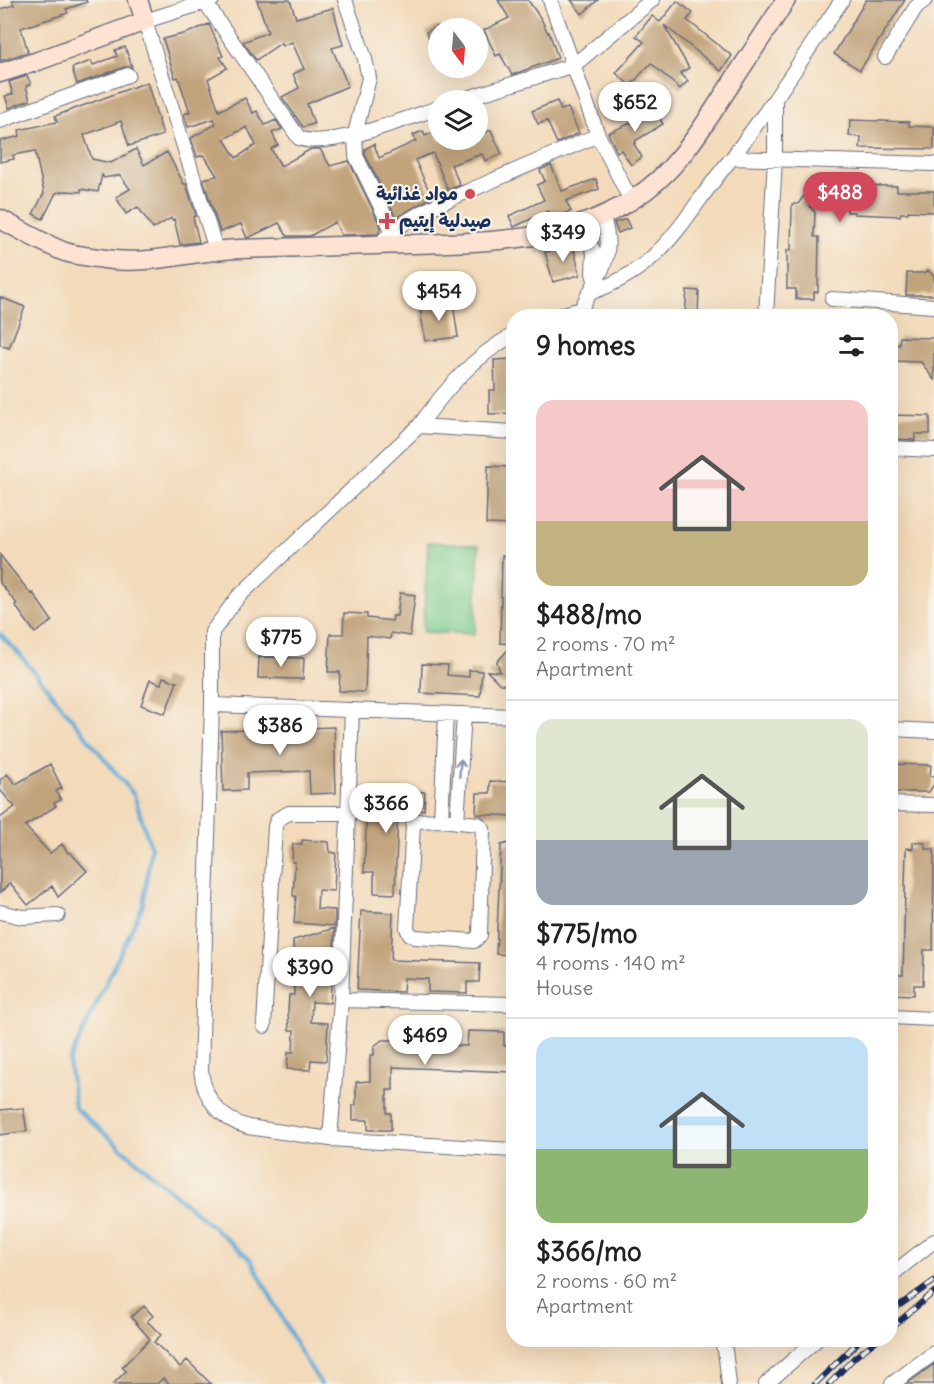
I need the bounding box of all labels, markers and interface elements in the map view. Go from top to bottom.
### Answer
north arrow [428,18,488,78]
map controls [428,18,488,150]
pin: $652 [599,82,671,133]
text: $652 [612,89,658,114]
button: layers [428,90,488,150]
pin: $488 [804,172,876,223]
text: $488 [817,179,863,204]
place label: مواد غذائية [376,182,458,205]
marker: مواد غذائية [463,187,477,201]
place label: صيدلية إيتيم [399,209,491,235]
pin: $349 [527,212,599,263]
marker: صيدلية إيتيم [380,214,394,228]
text: $349 [540,219,586,244]
pin: $454 [403,271,475,322]
text: $454 [416,278,462,303]
text: 9 homes [536,329,635,362]
icon: filters [835,329,868,362]
icon: home [648,439,756,547]
text: $488/mo [536,598,642,631]
pin: $775 [245,617,317,668]
text: $775 [260,624,302,649]
text: 2 rooms · 70 m² [536,631,676,656]
text: Apartment [536,656,633,681]
pin: $386 [244,705,316,756]
text: $386 [257,712,303,737]
icon: home [648,758,756,866]
one-way arrow [455,759,466,778]
pin: $366 [350,783,422,834]
text: $366 [363,790,409,815]
text: $775/mo [536,917,637,950]
pin: $390 [274,947,346,998]
text: 4 rooms · 140 m² [536,950,686,975]
text: $390 [286,954,334,979]
text: House [536,975,593,1000]
pin: $469 [389,1015,461,1066]
text: $469 [402,1022,448,1047]
icon: home [648,1076,756,1184]
text: $366/mo [536,1235,642,1268]
text: 2 rooms · 60 m² [536,1268,677,1293]
text: Apartment [536,1293,633,1318]

